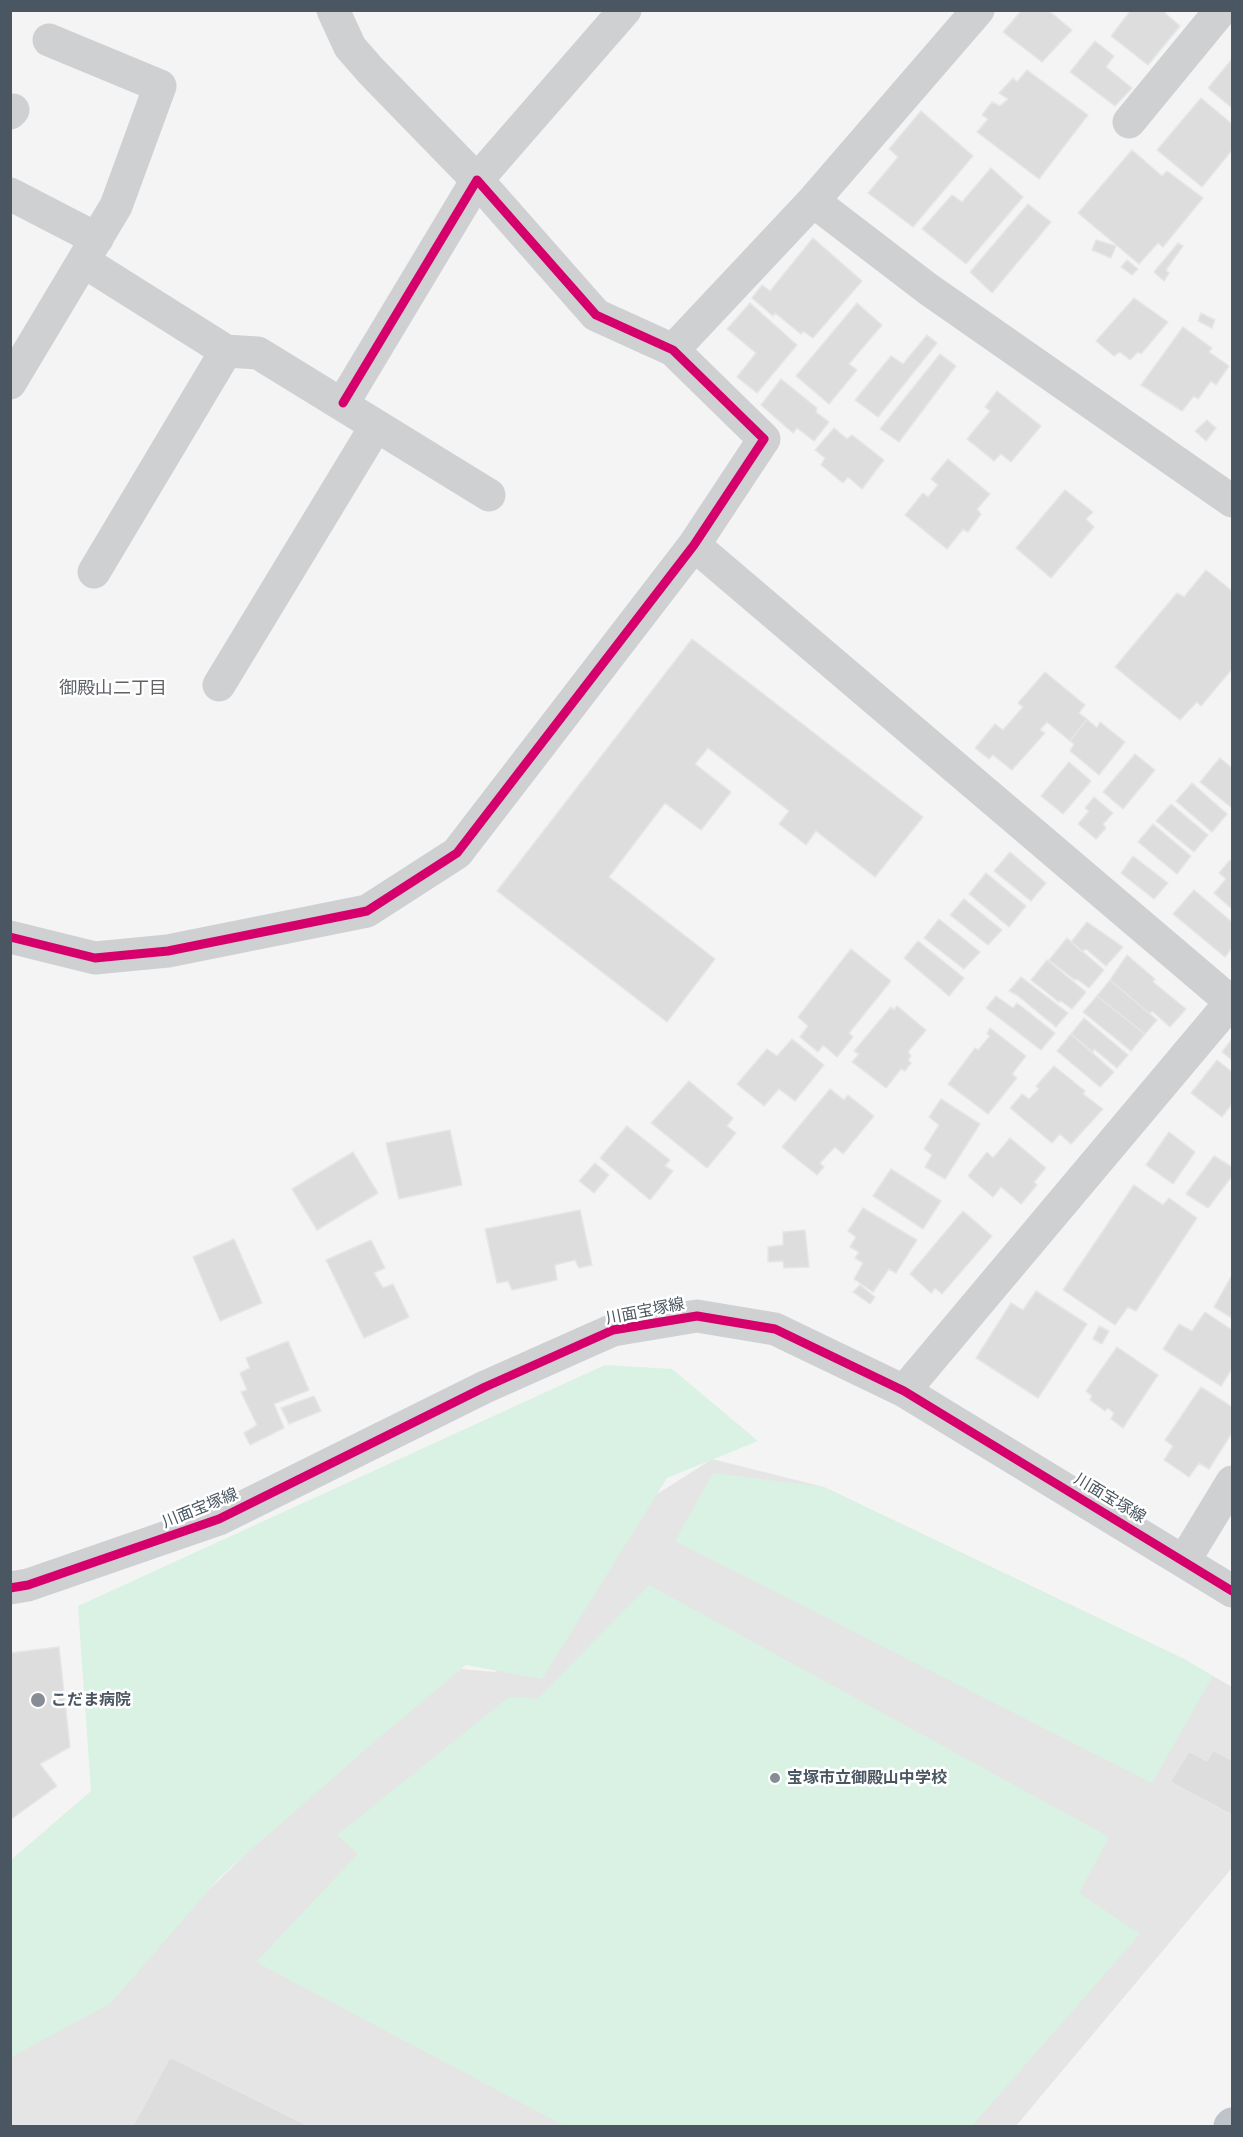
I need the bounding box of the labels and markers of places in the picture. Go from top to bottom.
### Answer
place label: こだま病院 [51,1690,131,1710]
marker: こだま病院 [29,1691,47,1709]
place label: 宝塚市立御殿山中学校 [787,1768,947,1788]
marker: 宝塚市立御殿山中学校 [768,1771,782,1785]

